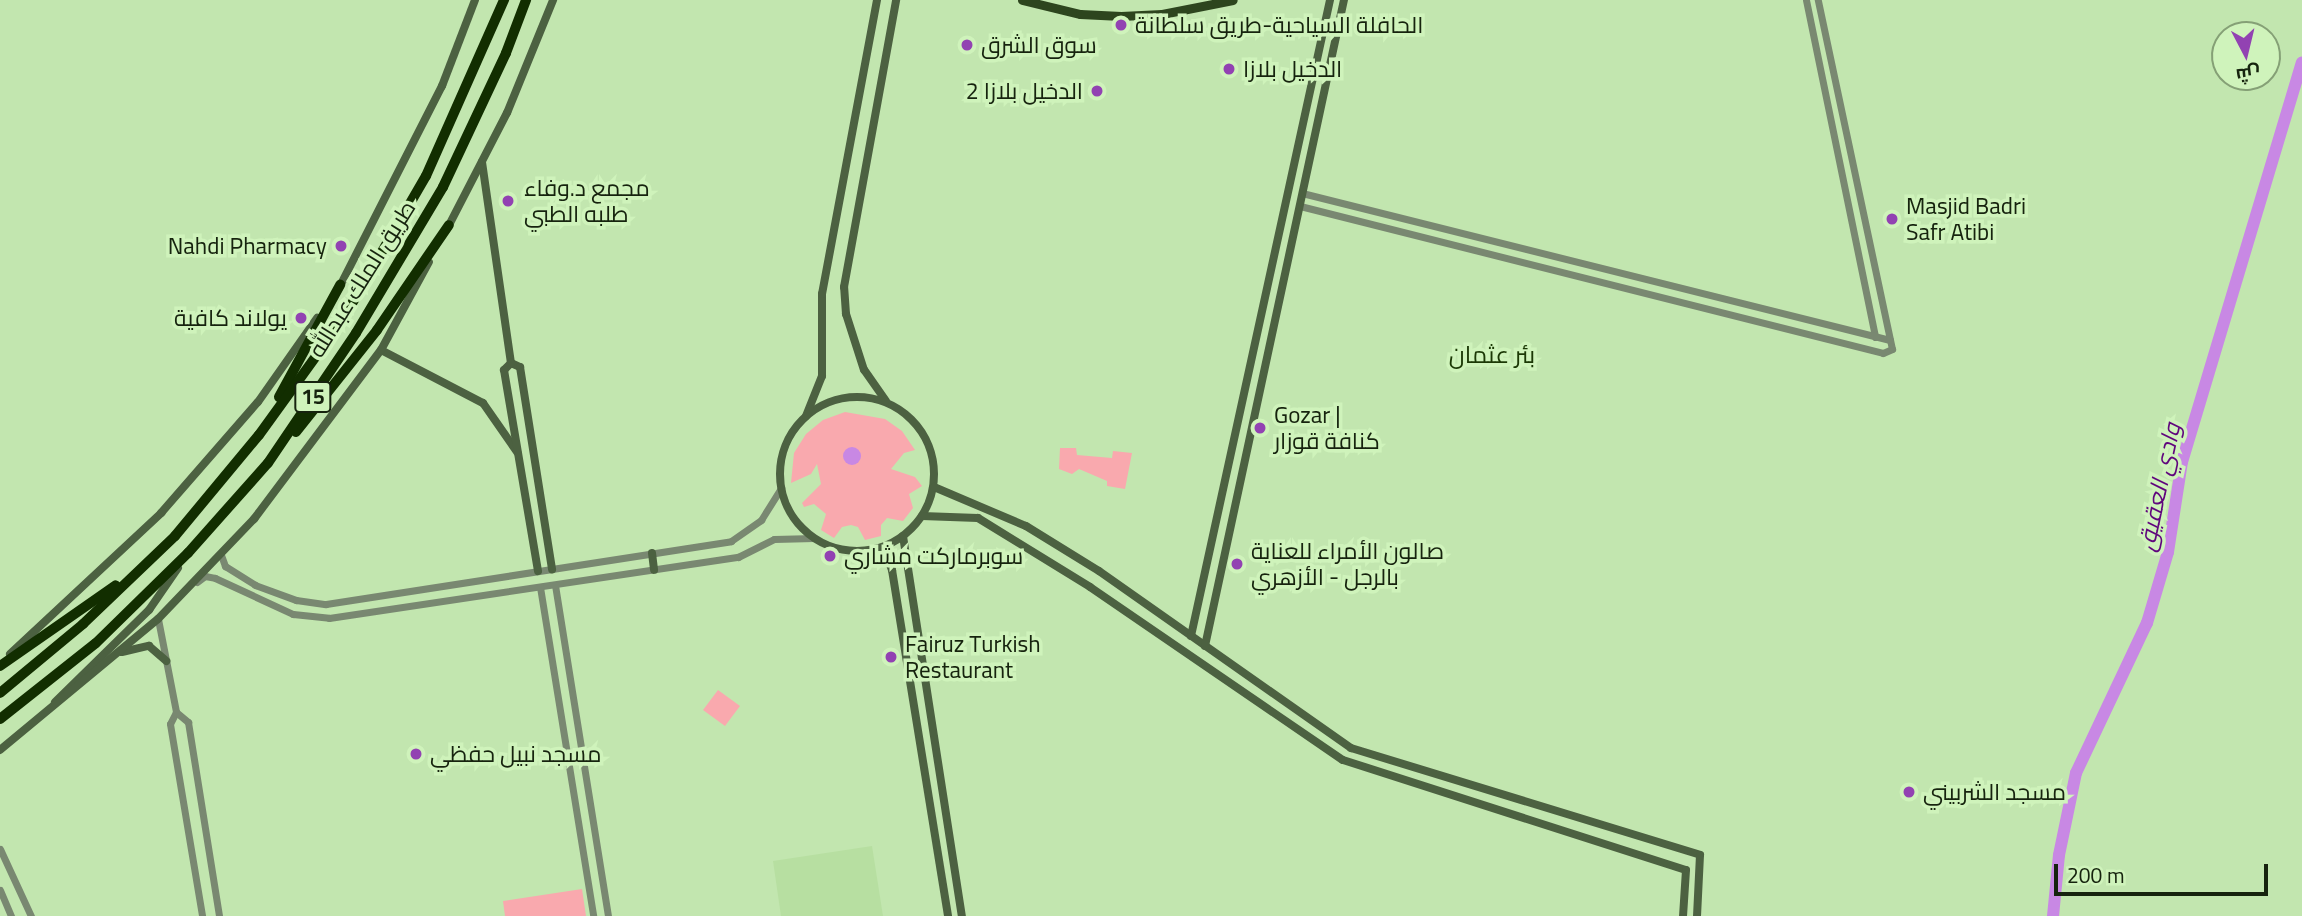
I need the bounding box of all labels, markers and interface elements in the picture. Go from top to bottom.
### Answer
place label: الحافلة السياحية-طريق سلطانة [1135,11,1423,39]
marker: الحافلة السياحية-طريق سلطانة [1113,17,1129,33]
north arrow [2211,21,2281,91]
place label: سوق الشرق [981,31,1097,59]
marker: سوق الشرق [959,37,975,53]
place label: الدخیل بلازا [1243,55,1342,83]
text: ش [2234,56,2263,94]
marker: الدخیل بلازا [1221,61,1237,77]
place label: الدخیل بلازا 2 [966,77,1083,105]
marker: الدخیل بلازا 2 [1089,83,1105,99]
place label: مجمع د.وفاء طلبه الطبي [524,174,650,228]
marker: مجمع د.وفاء طلبه الطبي [498,191,518,211]
place label: Masjid Badri Safr Atibi [1906,192,2026,246]
street label: طريق الملك عبدالله [303,196,421,362]
marker: Masjid Badri Safr Atibi [1884,211,1900,227]
place label: Nahdi Pharmacy [168,232,327,260]
marker: Nahdi Pharmacy [333,238,349,254]
place label: يولاند كافية [174,304,287,332]
marker: يولاند كافية [293,310,309,326]
district label: بئر عثمان [1449,341,1535,369]
road number: 15 [294,380,332,414]
place label: Gozar | كنافة قوزار [1274,401,1380,455]
marker: Gozar | كنافة قوزار [1252,420,1268,436]
water label: وادي العقيق [2131,420,2187,554]
place label: صالون الأمراء للعناية بالرجل - الأزهري [1251,537,1444,591]
place label: سوبرماركت مشاري [844,542,1023,570]
marker: سوبرماركت مشاري [822,548,838,564]
marker: صالون الأمراء للعناية بالرجل - الأزهري [1229,556,1245,572]
place label: Fairuz Turkish Restaurant [905,630,1041,684]
marker: Fairuz Turkish Restaurant [883,649,899,665]
place label: مسجد نبيل حفظي [430,740,602,768]
marker: مسجد نبيل حفظي [408,746,424,762]
place label: مسجد الشربيني [1923,778,2066,806]
marker: مسجد الشربيني [1901,784,1917,800]
scale bar [2057,850,2270,894]
text: 200 m [2067,856,2124,895]

